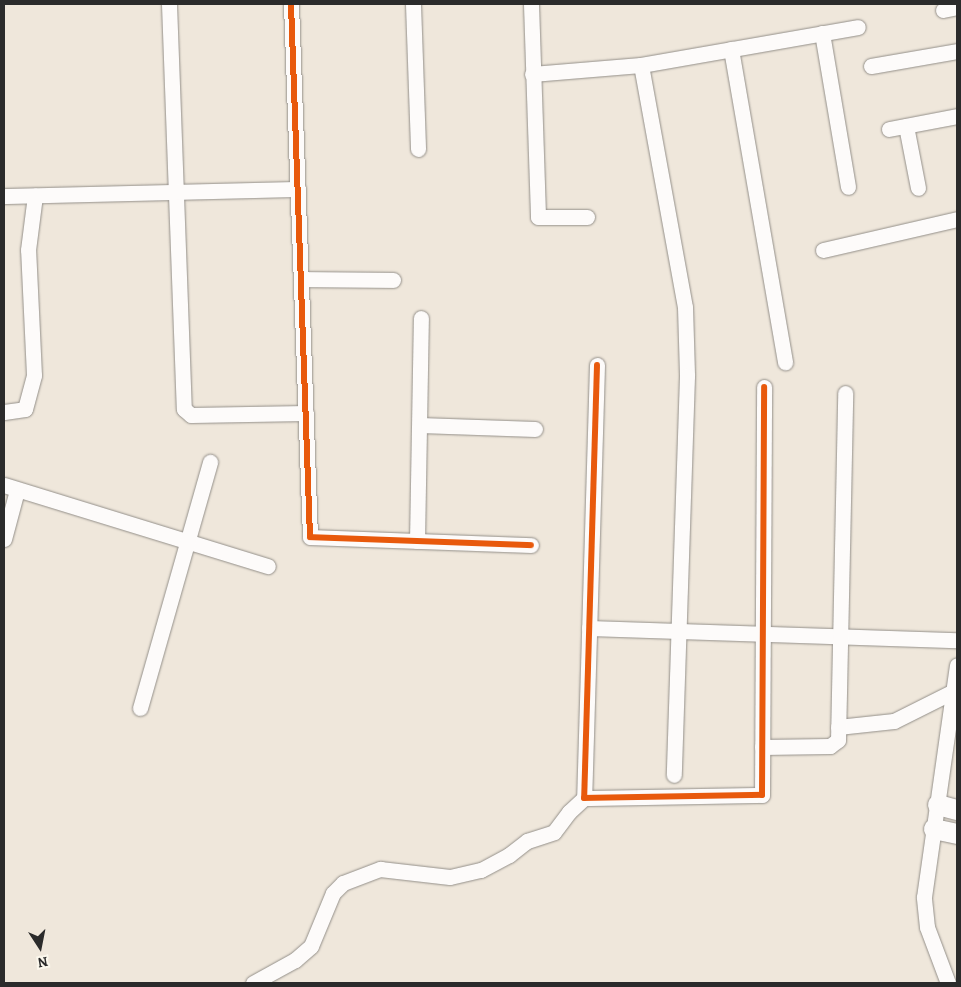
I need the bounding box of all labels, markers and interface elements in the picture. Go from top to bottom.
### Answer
north arrow [15,922,65,972]
text: N [36,952,50,973]

